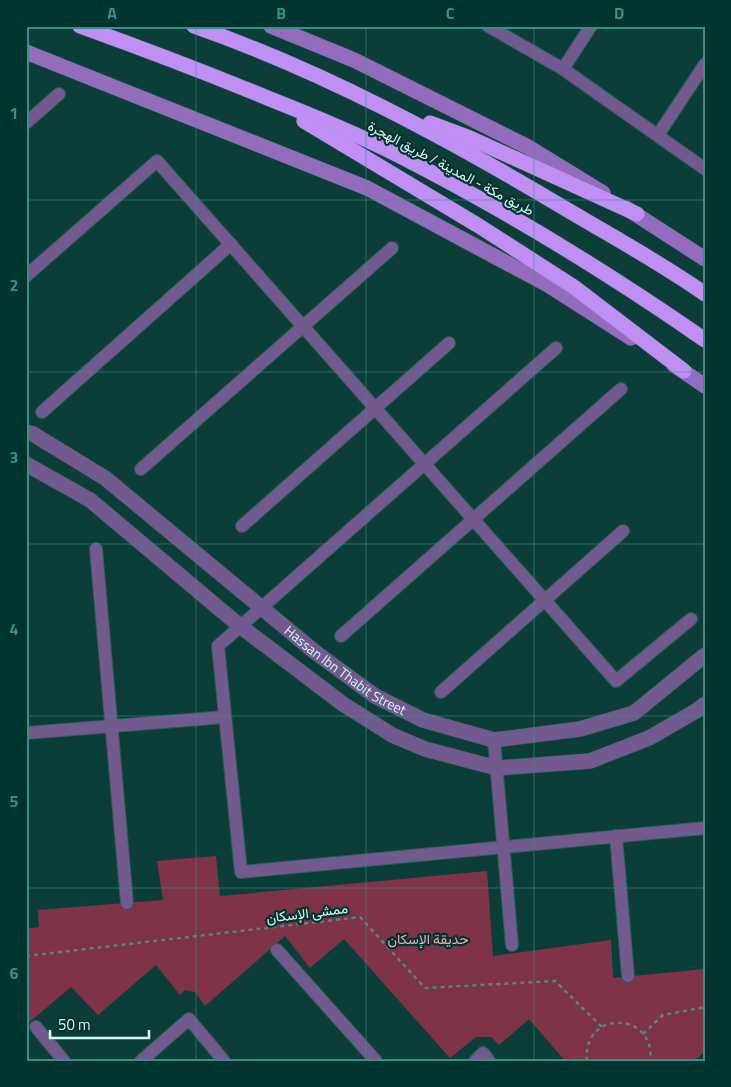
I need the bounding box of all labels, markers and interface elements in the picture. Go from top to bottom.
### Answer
text: A [107,1,117,25]
text: B [276,1,286,25]
text: C [446,1,455,25]
text: D [614,1,624,25]
text: 1 [10,101,18,125]
street label: طريق مكة - المدينة / طريق الهجرة [364,115,538,220]
text: 2 [10,273,18,297]
text: 3 [10,445,18,469]
text: 4 [10,617,19,641]
street label: Hassan Ibn Thabit Street [280,620,410,720]
text: 5 [10,789,19,813]
street label: ممشى الإسكان [265,897,349,928]
park label: حديقة الإسكان [387,928,469,949]
text: 6 [10,961,19,985]
scale bar [50,1007,149,1039]
text: 50 m [58,1013,91,1036]

